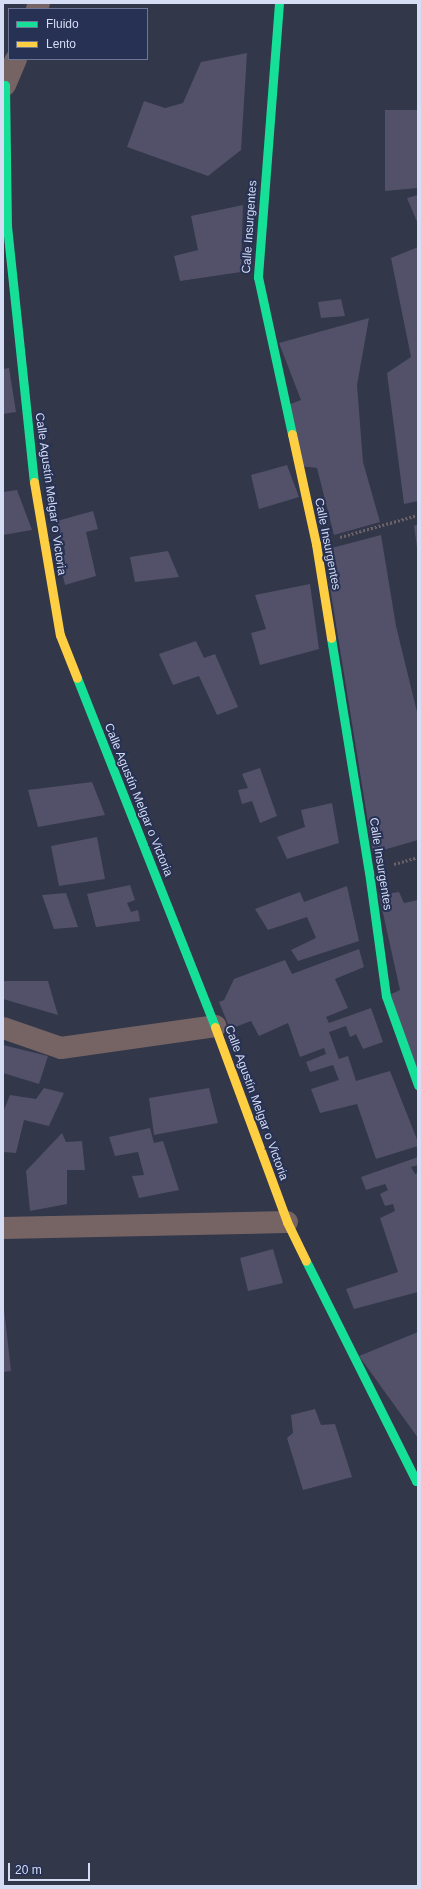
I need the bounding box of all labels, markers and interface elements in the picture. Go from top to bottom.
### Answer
legend [8,8,148,60]
text: Fluido [46,17,79,31]
text: Lento [46,37,76,51]
street label: Calle Insurgentes [240,180,260,274]
street label: Calle Agustín Melgar o Victoria [31,412,69,576]
street label: Calle Insurgentes [311,497,343,591]
street label: Calle Agustín Melgar o Victoria [101,721,175,879]
street label: Calle Insurgentes [366,817,394,911]
street label: Calle Agustín Melgar o Victoria [221,1023,291,1183]
scale bar [10,1855,92,1881]
text: 20 m [15,1863,42,1877]

